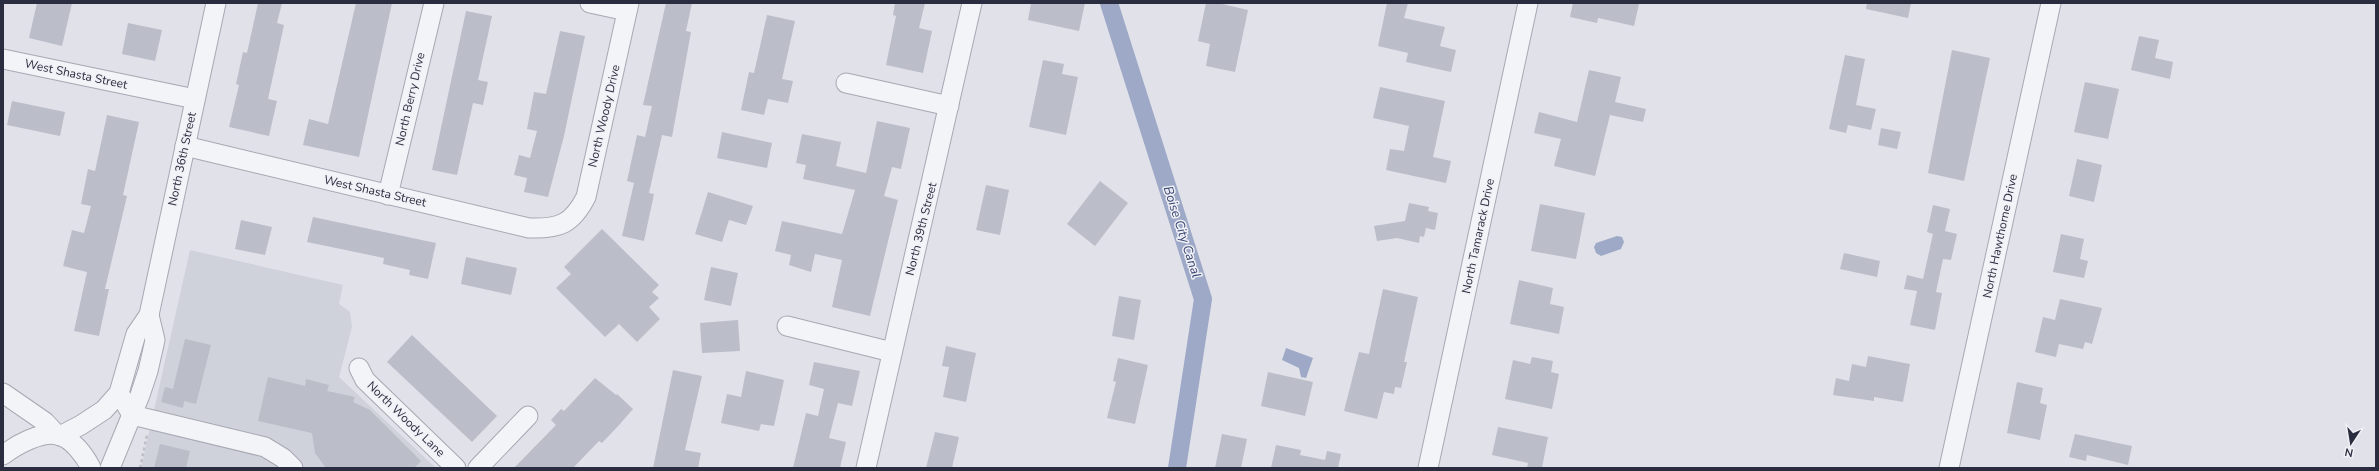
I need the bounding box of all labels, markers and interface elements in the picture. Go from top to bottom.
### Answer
street label: North Berry Drive [391,51,429,147]
street label: West Shasta Street [23,55,130,93]
street label: North Woody Drive [584,63,624,169]
street label: North 36th Street [164,110,200,207]
street label: West Shasta Street [322,171,429,211]
street label: North Hawthorne Drive [1979,172,2021,300]
street label: North Tamarack Drive [1458,177,1498,295]
street label: North 39th Street [902,180,941,277]
water label: Boise City Canal [1159,184,1205,280]
street label: North Woody Lane [364,378,448,460]
north arrow [2331,423,2371,463]
text: N [2343,444,2355,460]

